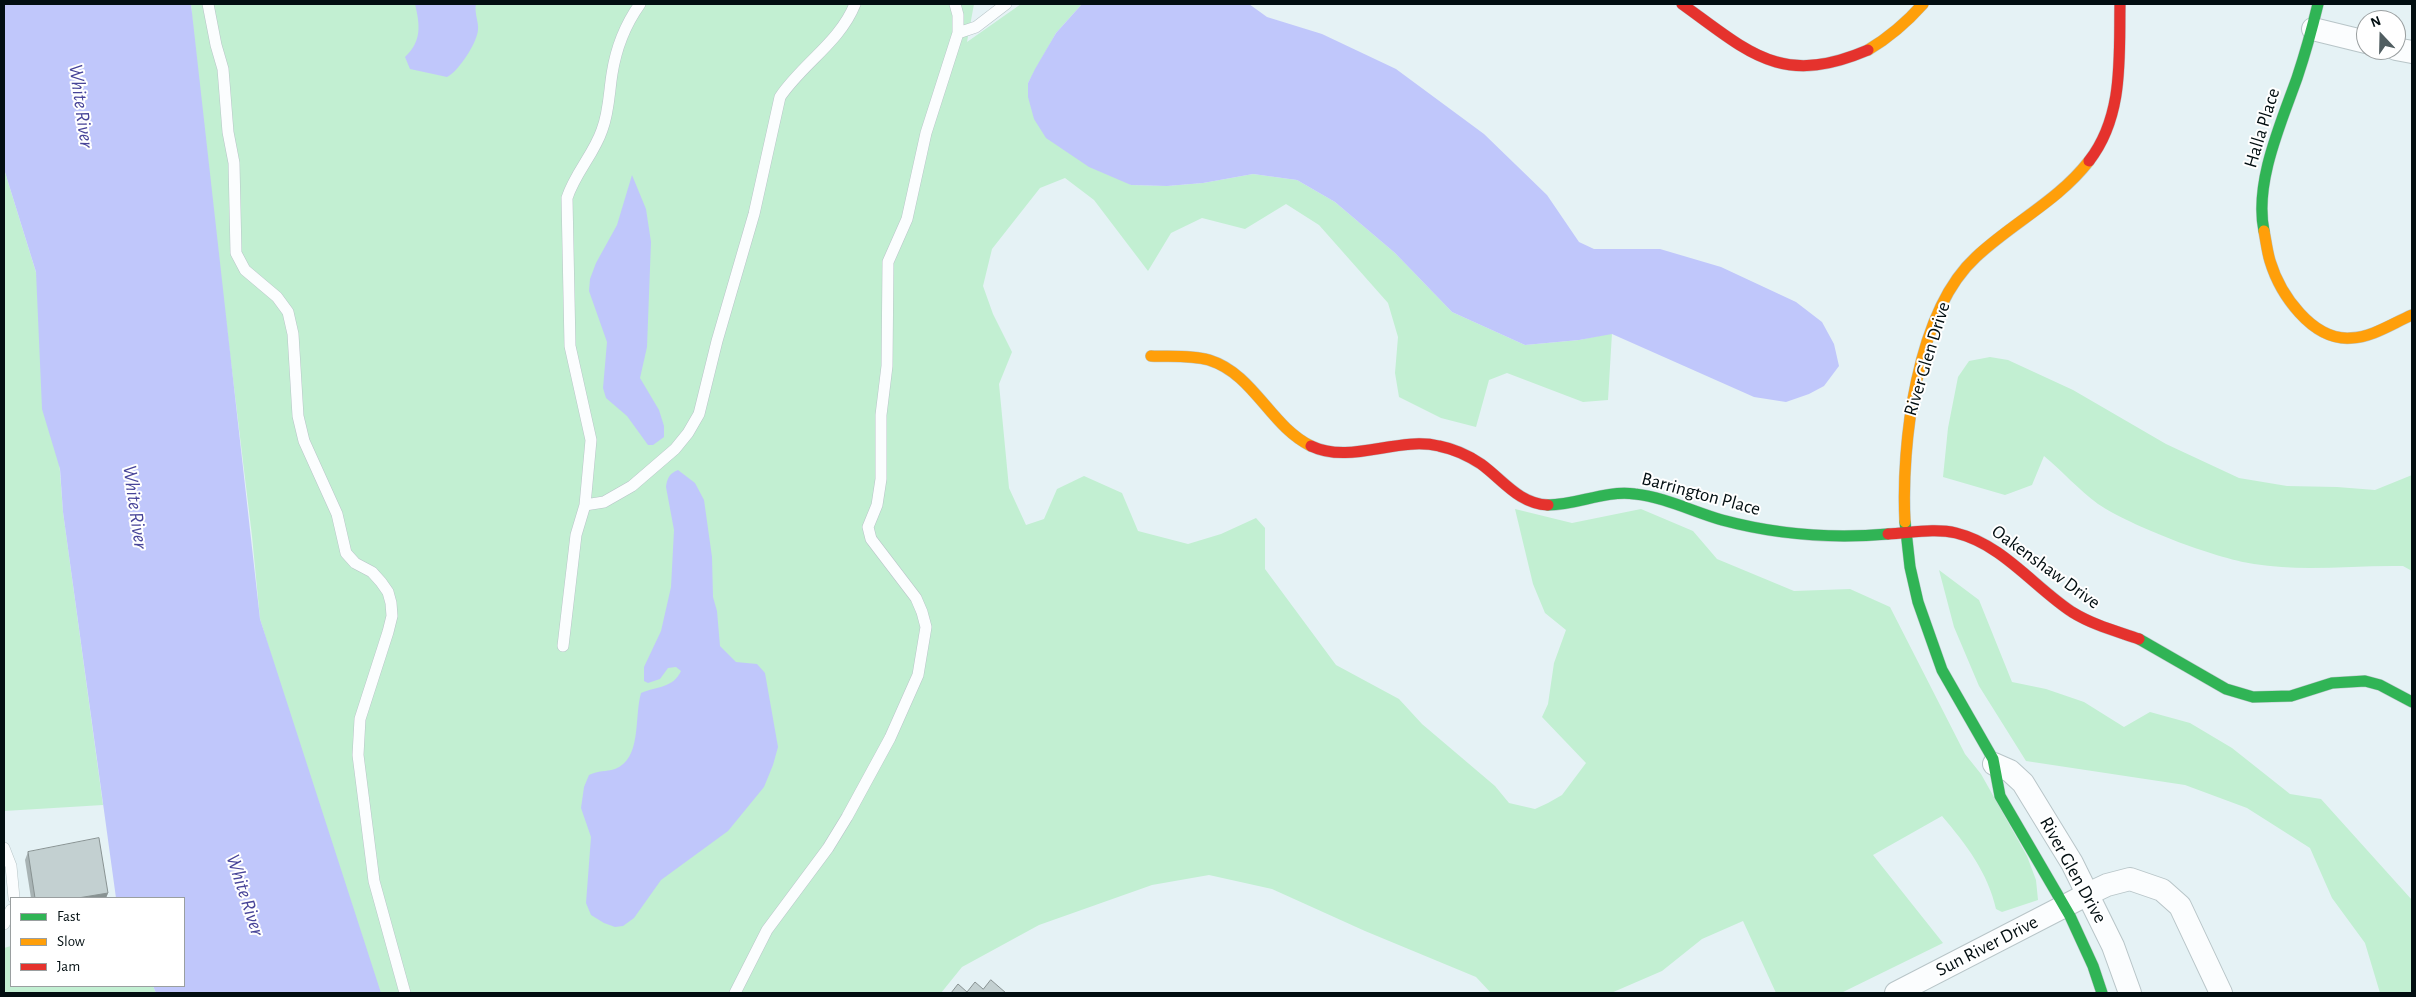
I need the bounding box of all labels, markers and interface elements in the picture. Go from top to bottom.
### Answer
north arrow [2356,10,2406,60]
text: N [2369,14,2383,30]
water label: White River [63,63,99,149]
street label: Halla Place [2239,85,2285,171]
street label: River Glen Drive [1899,299,1955,419]
water label: White River [117,464,153,550]
street label: Barrington Place [1639,467,1763,521]
street label: Oakenshaw Drive [1987,520,2105,614]
street label: River Glen Drive [2034,813,2112,927]
water label: White River [221,851,269,939]
legend [10,897,185,987]
text: Fast [57,909,80,924]
street label: Sun River Drive [1932,910,2042,982]
text: Slow [57,934,85,949]
text: Jam [57,959,80,974]

